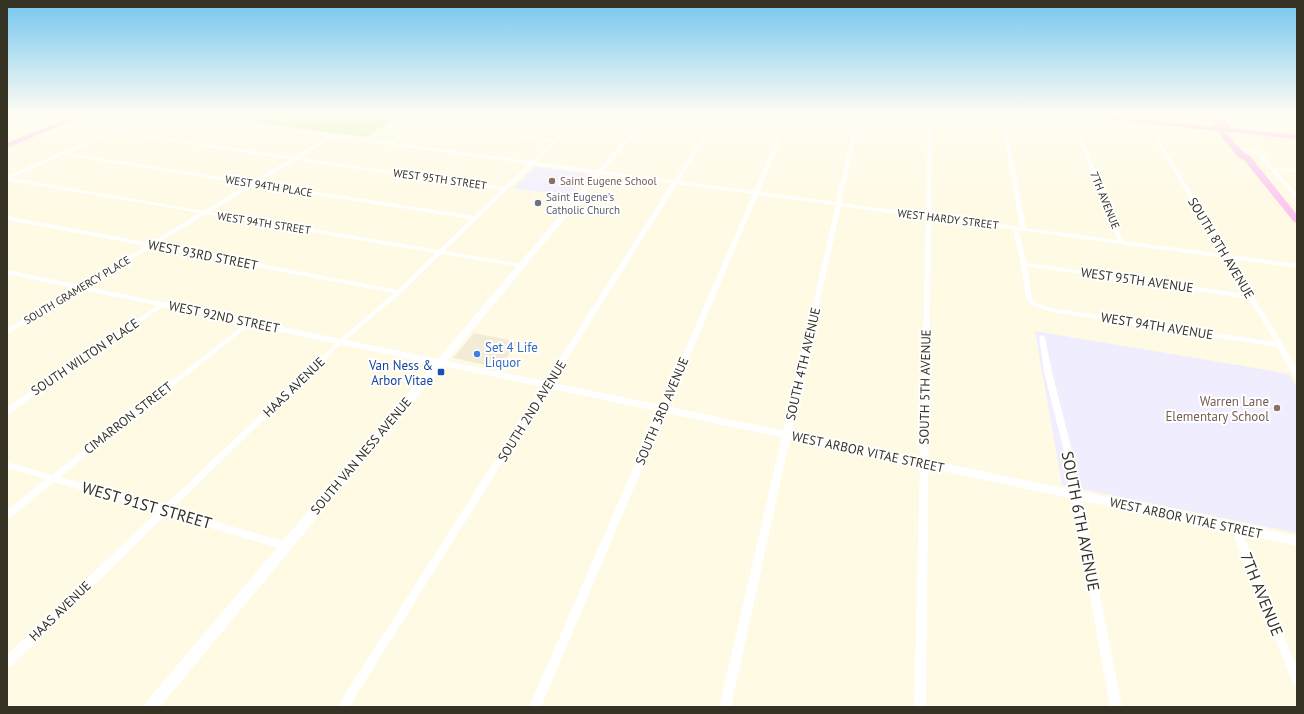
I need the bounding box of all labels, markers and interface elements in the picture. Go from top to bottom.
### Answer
street label: WEST 95TH STREET [392,166,488,192]
street label: 7TH AVENUE [1087,169,1123,231]
street label: WEST 94TH PLACE [224,172,314,200]
place label: Saint Eugene School [560,174,657,188]
marker: Saint Eugene School [547,176,557,186]
place label: Saint Eugene's Catholic Church [546,190,620,217]
street label: SOUTH 8TH AVENUE [1184,194,1258,302]
marker: Saint Eugene's Catholic Church [533,198,543,208]
street label: WEST HARDY STREET [897,206,999,232]
street label: WEST 94TH STREET [216,209,312,237]
street label: WEST 93RD STREET [147,236,259,274]
street label: SOUTH GRAMERCY PLACE [21,253,133,327]
street label: WEST 95TH AVENUE [1080,264,1194,296]
street label: WEST 92ND STREET [167,297,281,337]
street label: SOUTH 4TH AVENUE [782,306,824,422]
street label: WEST 94TH AVENUE [1100,309,1214,343]
street label: SOUTH WILTON PLACE [28,315,142,399]
street label: SOUTH 5TH AVENUE [915,329,935,445]
place label: Set 4 Life Liquor [485,339,538,371]
marker: Set 4 Life Liquor [472,349,482,359]
street label: HAAS AVENUE [260,353,329,421]
street label: SOUTH 3RD AVENUE [632,354,692,468]
place label: Van Ness & Arbor Vitae [368,357,433,389]
street label: SOUTH 2ND AVENUE [494,357,570,465]
marker: Van Ness & Arbor Vitae [436,367,446,377]
street label: CIMARRON STREET [80,378,176,458]
place label: Warren Lane Elementary School [1165,393,1269,425]
street label: SOUTH VAN NESS AVENUE [307,394,415,518]
marker: Warren Lane Elementary School [1272,403,1282,413]
street label: WEST ARBOR VITAE STREET [790,428,946,476]
street label: SOUTH 6TH AVENUE [1058,449,1104,593]
street label: WEST 91ST STREET [80,477,214,533]
street label: WEST ARBOR VITAE STREET [1108,494,1264,542]
street label: 7TH AVENUE [1236,549,1288,639]
street label: HAAS AVENUE [26,577,95,645]

